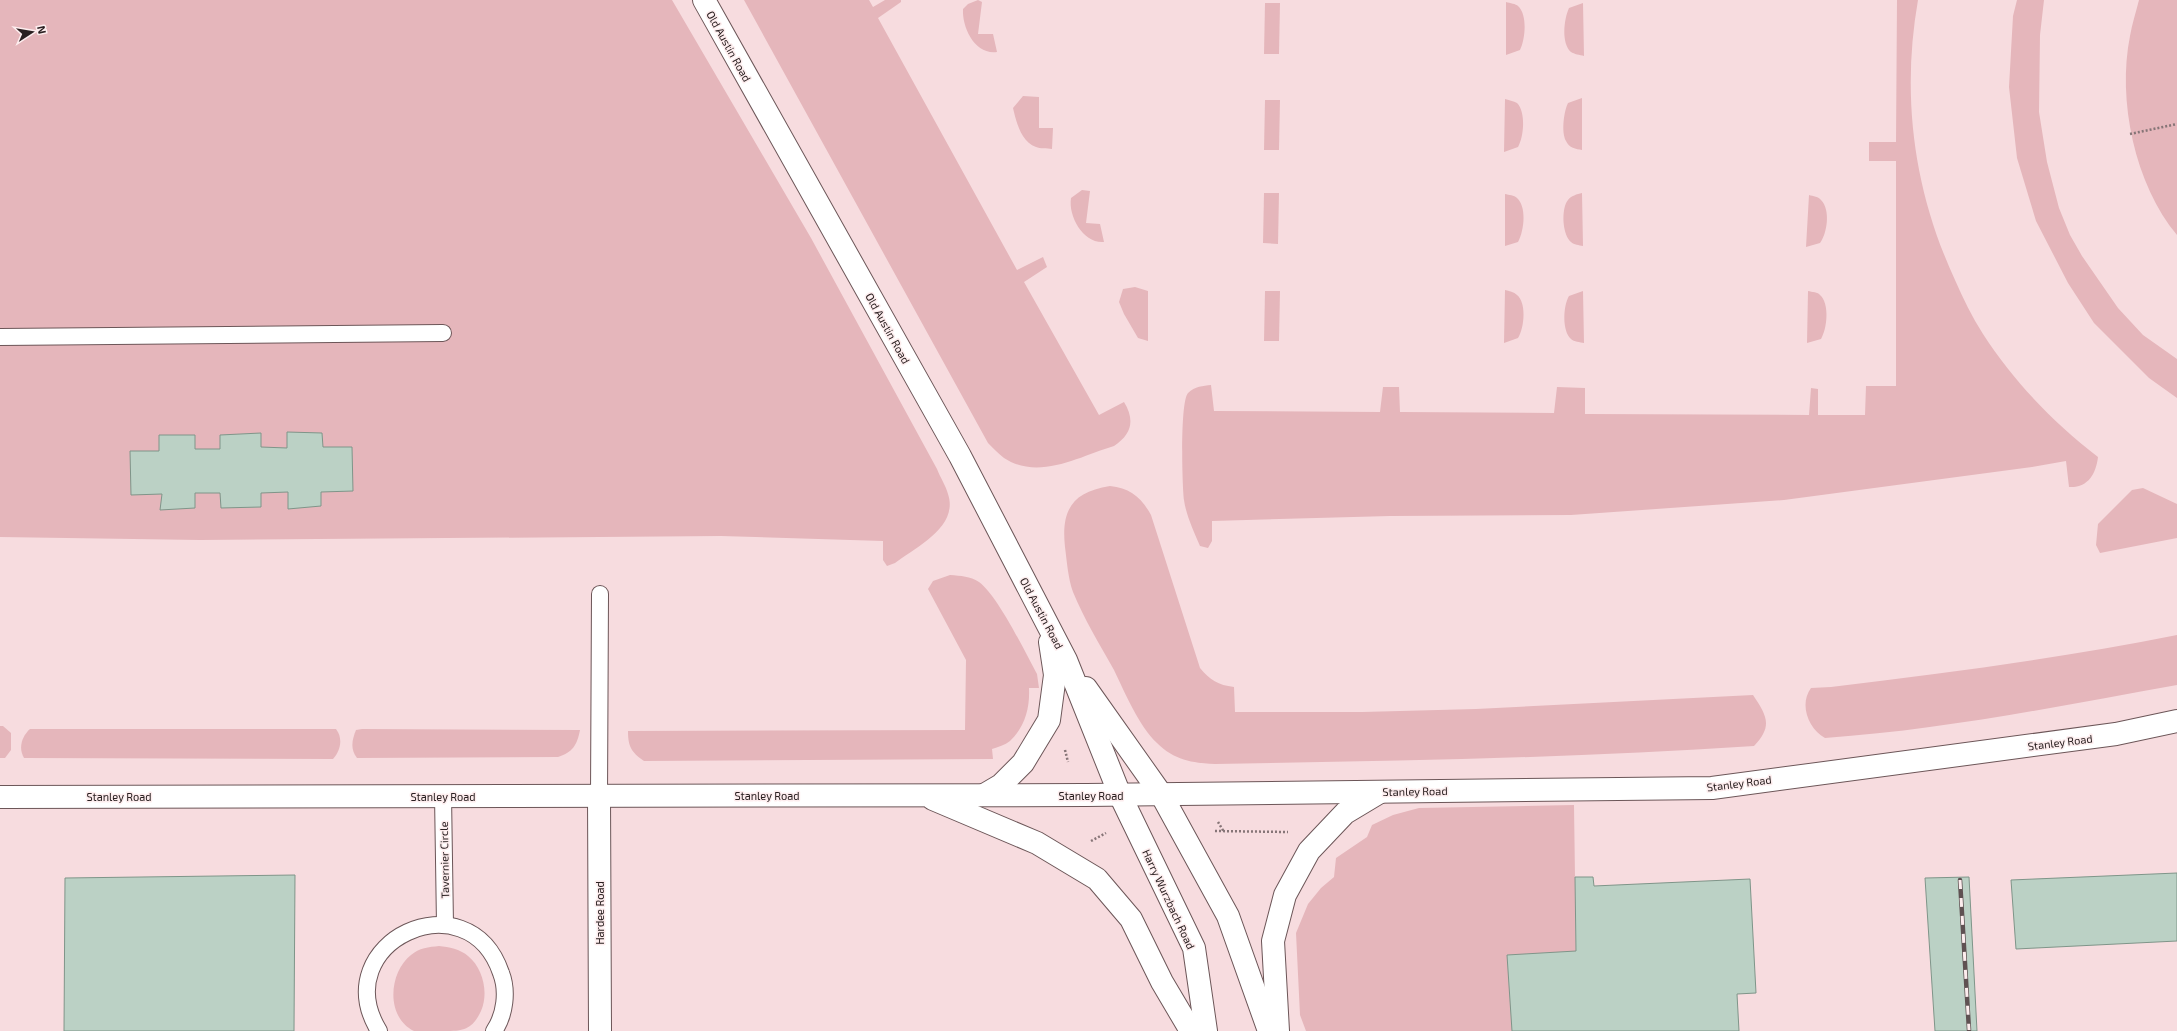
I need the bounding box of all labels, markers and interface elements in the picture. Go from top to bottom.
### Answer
street label: Old Austin Road [704,8,754,84]
north arrow [12,12,52,52]
text: N [35,25,49,35]
street label: Old Austin Road [863,290,913,366]
street label: Old Austin Road [1018,575,1066,651]
street label: Stanley Road [2027,732,2093,752]
street label: Stanley Road [1706,773,1772,793]
street label: Stanley Road [1382,784,1448,798]
street label: Stanley Road [734,789,800,802]
street label: Stanley Road [1058,789,1124,802]
street label: Stanley Road [86,790,152,803]
street label: Stanley Road [410,790,476,803]
street label: Tavernier Circle [437,821,451,899]
street label: Harry Wurzbach Road [1140,847,1198,951]
street label: Hardee Road [593,881,606,945]

